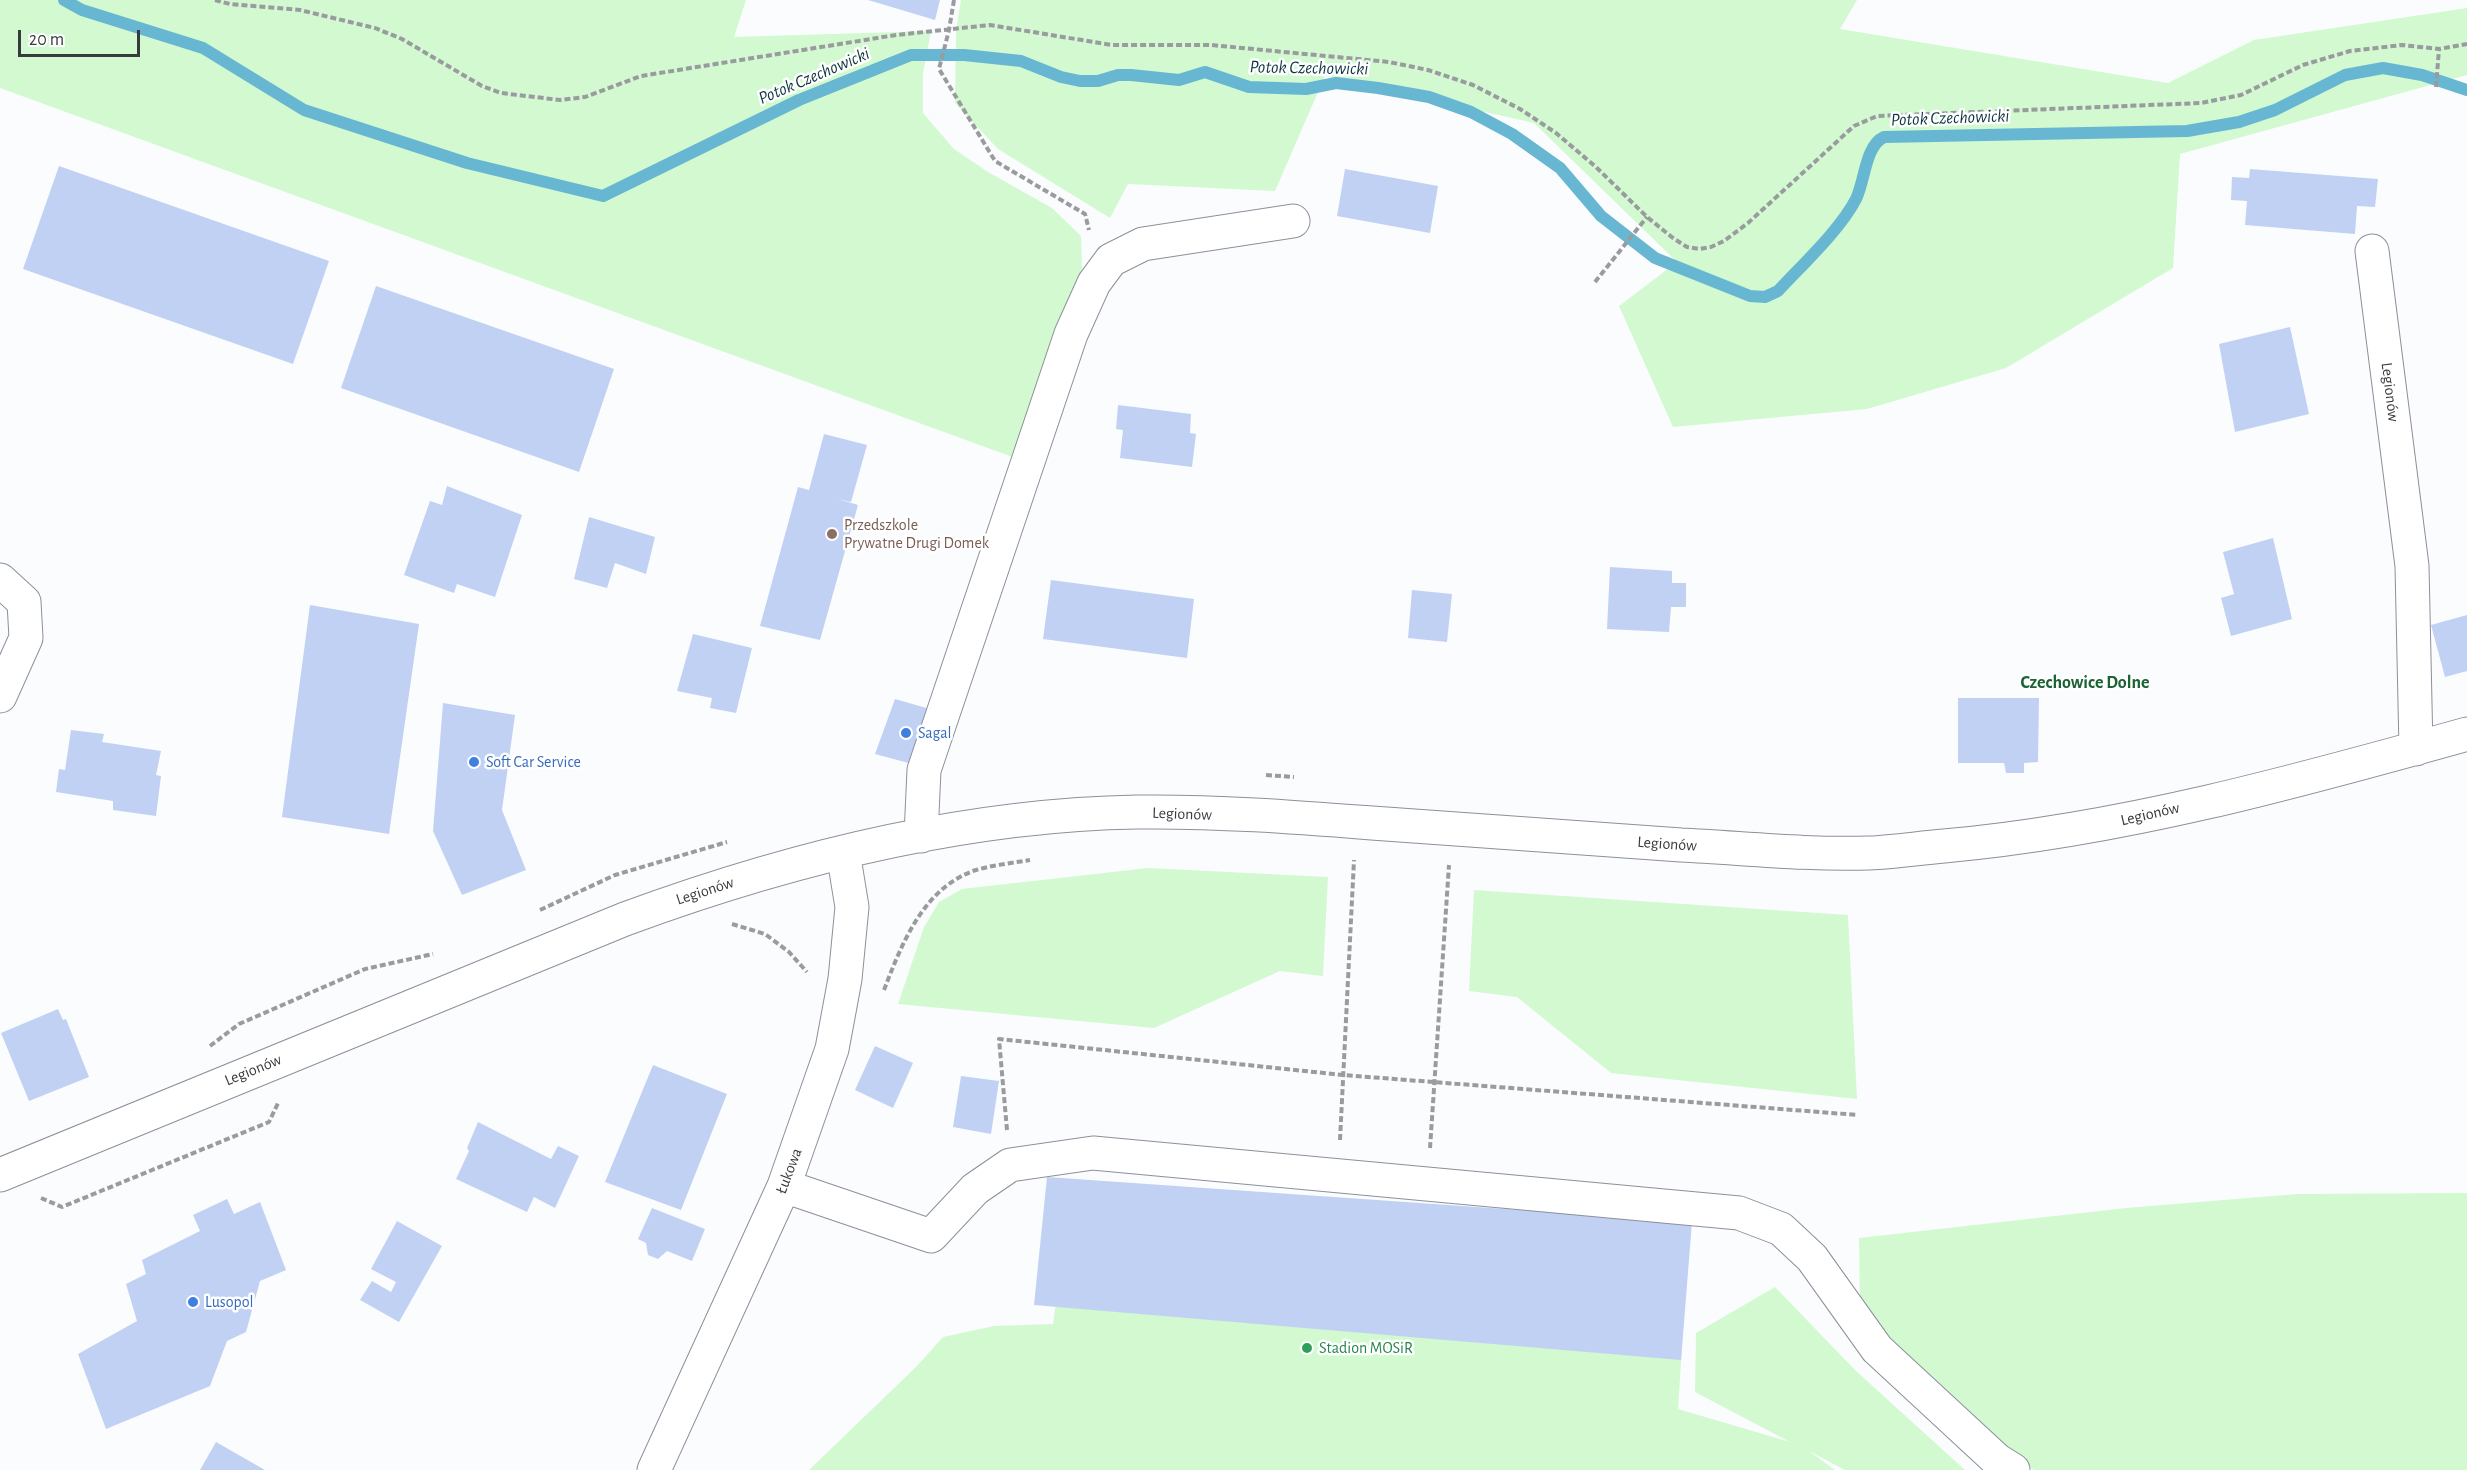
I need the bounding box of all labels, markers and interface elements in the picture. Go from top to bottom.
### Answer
scale bar [21,18,142,56]
text: 20 m [29,31,64,49]
water label: Potok Czechowicki [755,43,873,109]
water label: Potok Czechowicki [1250,56,1368,80]
water label: Potok Czechowicki [1890,105,2010,131]
street label: Legionów [2377,361,2403,423]
place label: Przedszkole Prywatne Drugi Domek [844,515,989,553]
marker: Przedszkole Prywatne Drugi Domek [825,527,839,541]
district label: Czechowice Dolne [2020,672,2150,694]
place label: Sagal [918,723,952,743]
marker: Sagal [899,726,913,740]
place label: Soft Car Service [486,752,581,772]
marker: Soft Car Service [467,755,481,769]
street label: Legionów [2119,798,2181,830]
street label: Legionów [1152,803,1212,825]
street label: Legionów [1637,832,1697,856]
street label: Legionów [674,873,736,909]
street label: Legionów [222,1050,284,1090]
street label: Łukowa [772,1145,806,1197]
place label: Lusopol [205,1292,254,1312]
marker: Lusopol [186,1295,200,1309]
place label: Stadion MOSiR [1319,1338,1413,1358]
marker: Stadion MOSiR [1300,1341,1314,1355]

